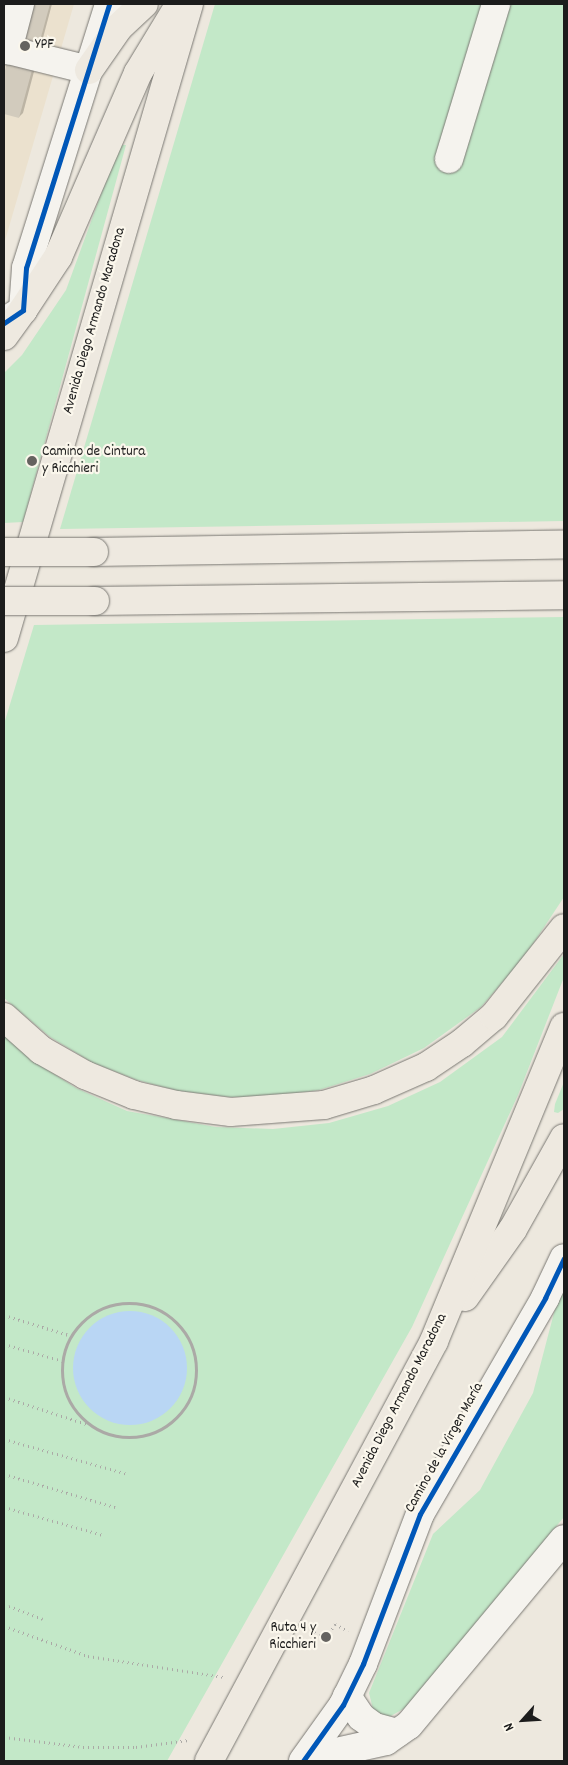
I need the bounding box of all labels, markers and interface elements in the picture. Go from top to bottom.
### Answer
place label: YPF [35,37,54,55]
marker: YPF [19,40,31,52]
street label: Avenida Diego Armando Maradona [60,226,130,416]
place label: Camino de Cintura y Ricchieri [42,443,145,478]
marker: Camino de Cintura y Ricchieri [26,455,38,467]
street label: Avenida Diego Armando Maradona [348,1311,452,1491]
street label: Camino de la Virgen María [402,1380,488,1516]
place label: Ruta 4 y Ricchieri [269,1619,316,1654]
marker: Ruta 4 y Ricchieri [320,1631,332,1643]
north arrow [498,1695,548,1745]
text: N [499,1719,520,1734]

